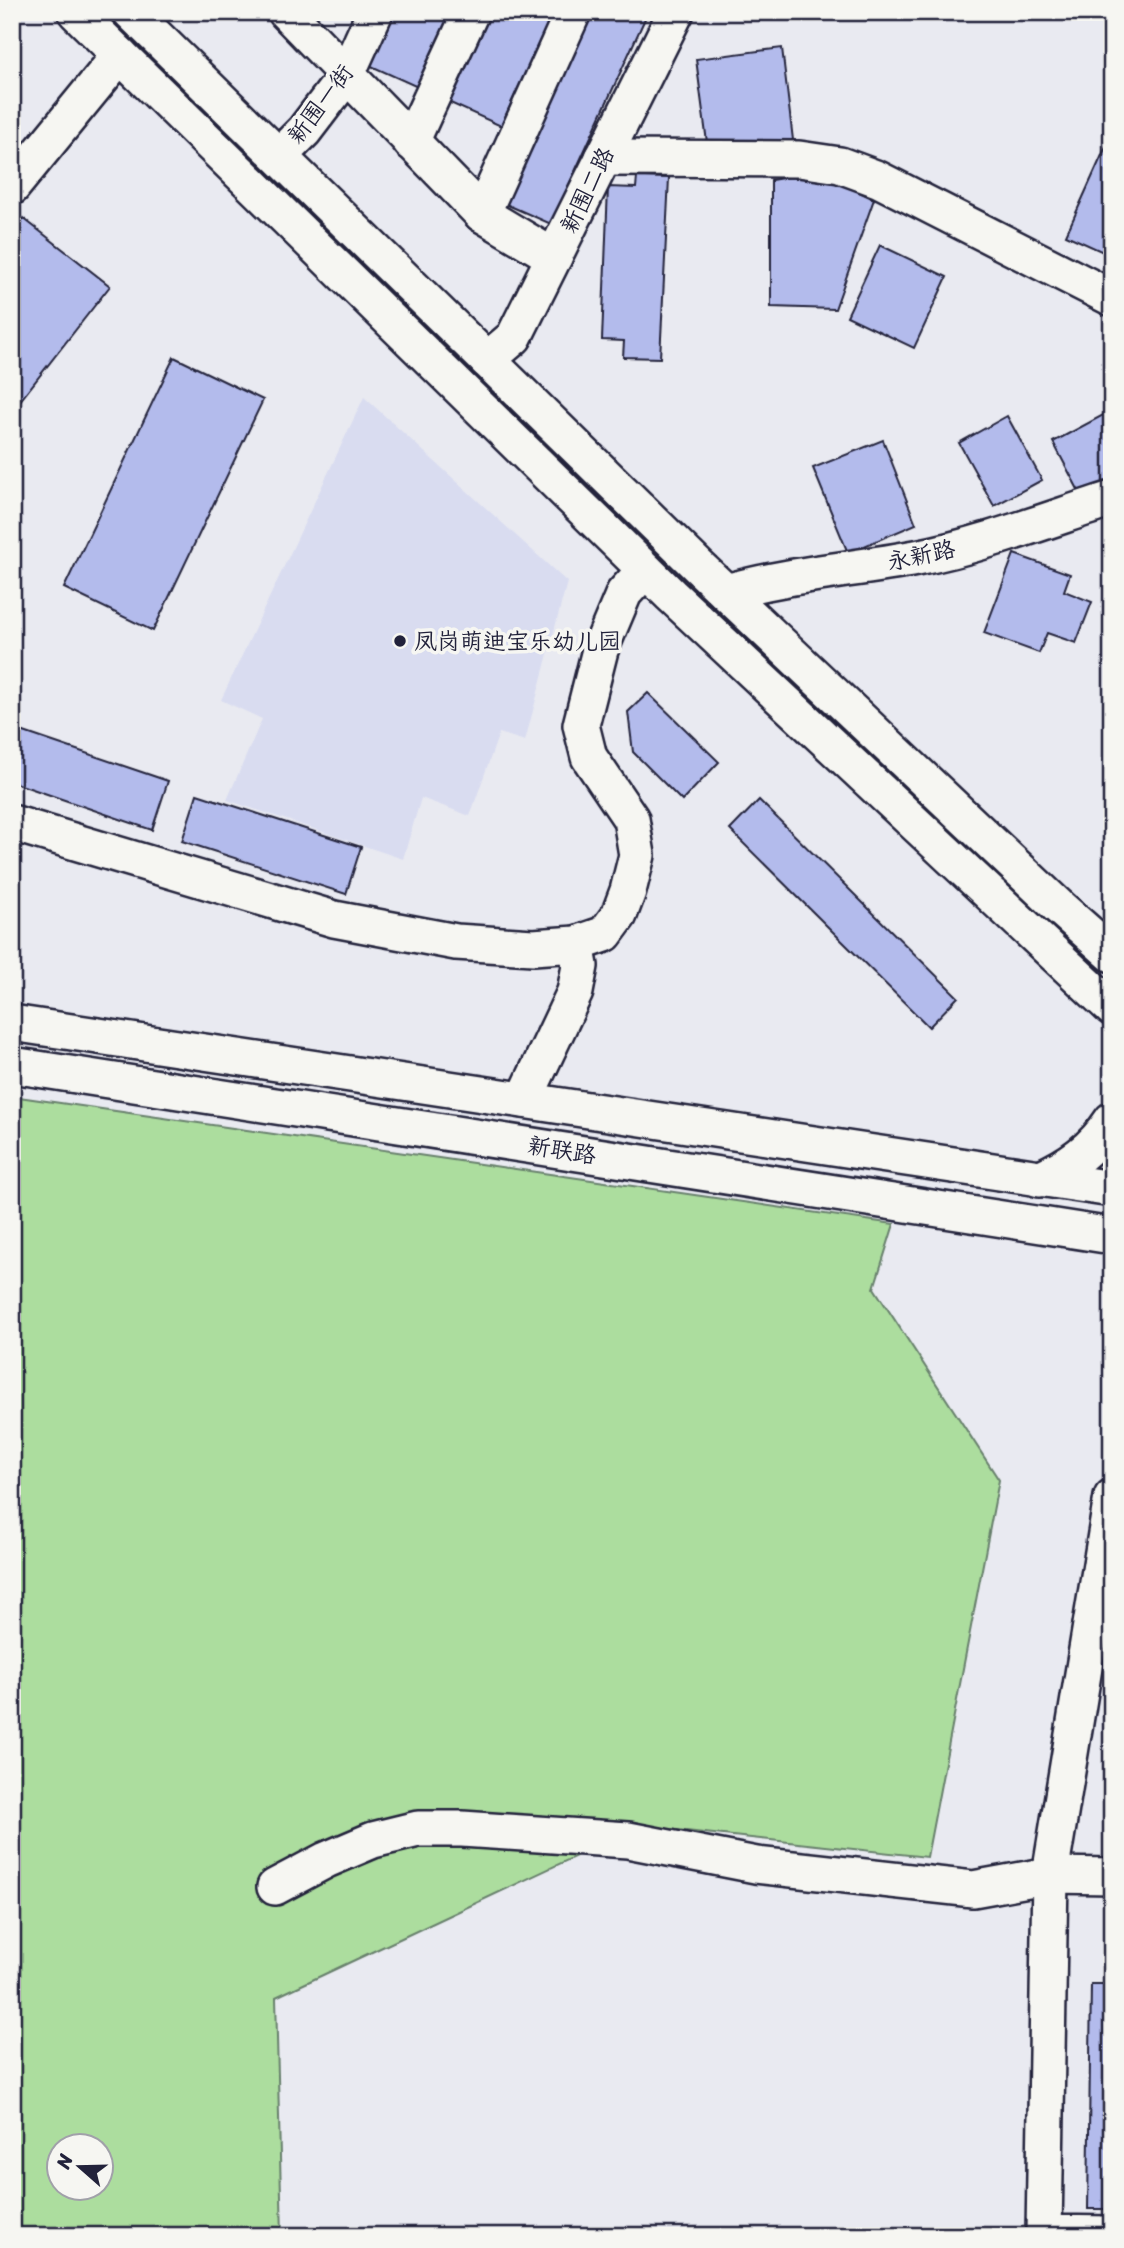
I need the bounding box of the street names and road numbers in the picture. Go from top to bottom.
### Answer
street label: 新围一街 [276,55,364,153]
street label: 新围二路 [549,140,626,241]
street label: 永新路 [883,528,959,583]
street label: 新联路 [525,1125,599,1176]

